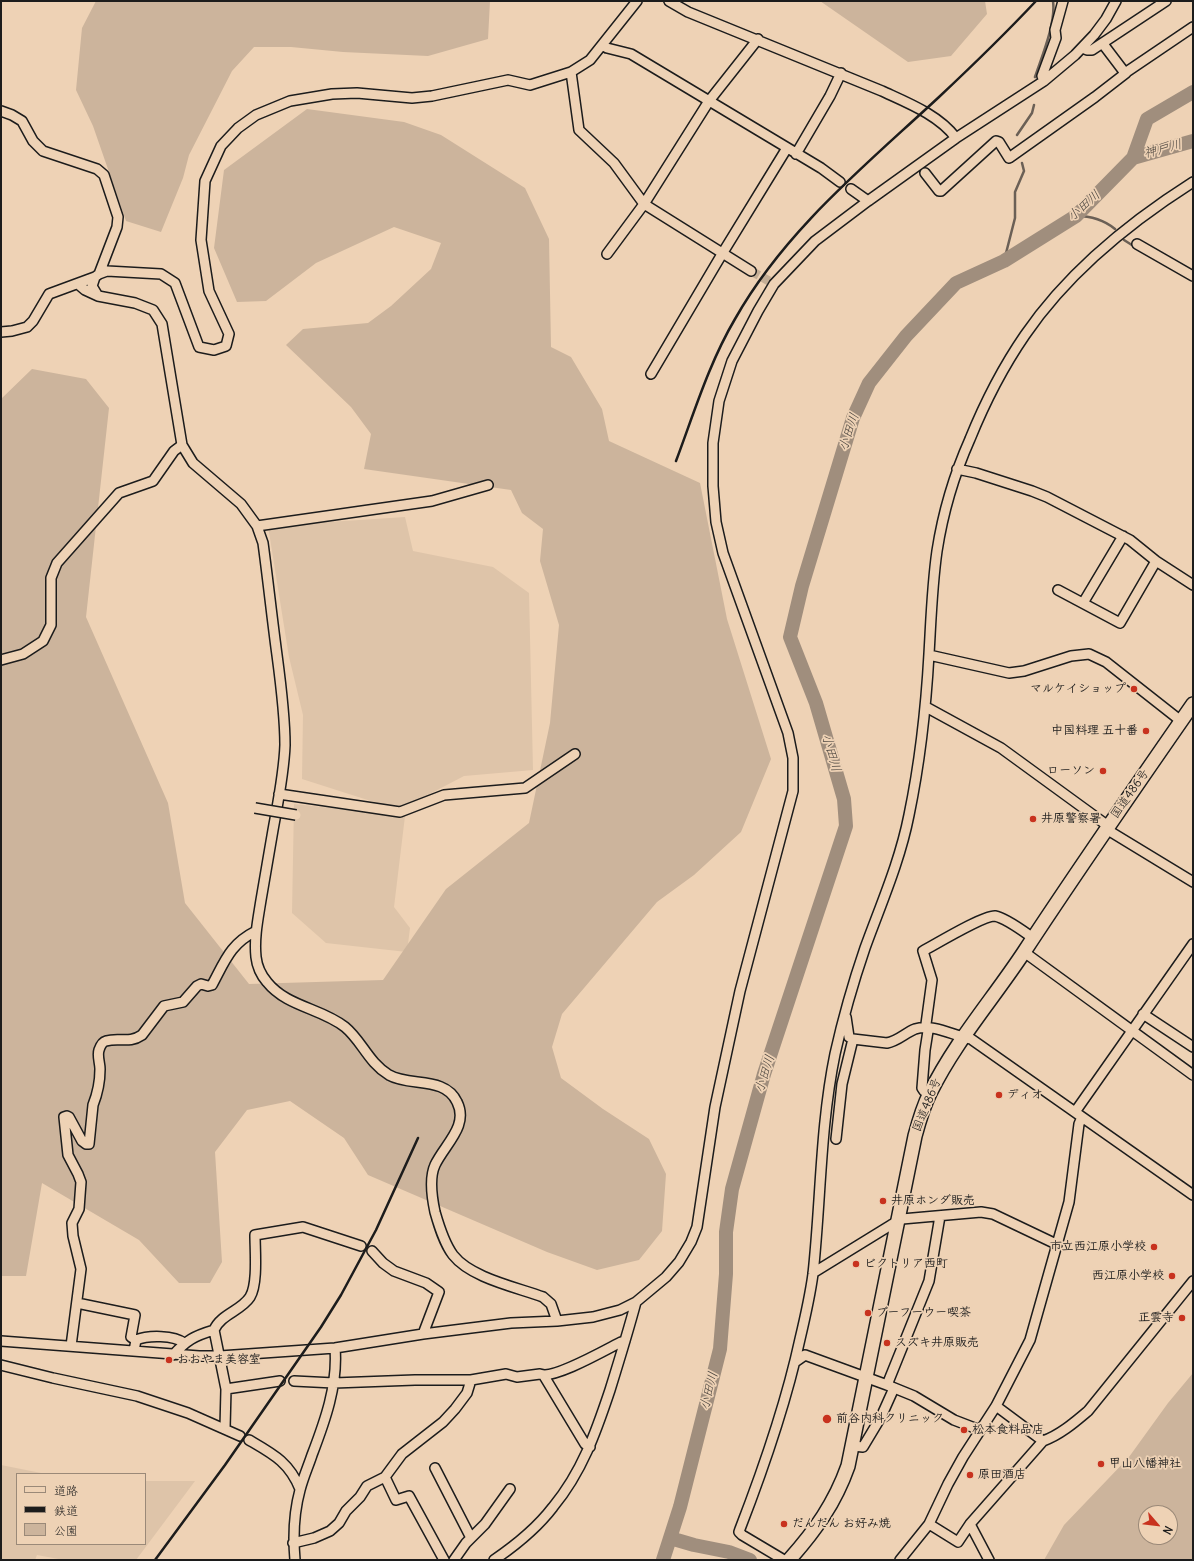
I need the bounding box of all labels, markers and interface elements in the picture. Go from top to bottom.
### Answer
water label: 神戸川 [1142,136,1184,162]
water label: 小田川 [1064,187,1104,225]
water label: 小田川 [835,411,863,453]
place label: マルケイショップ [1030,682,1126,696]
marker: マルケイショップ [1129,684,1139,694]
place label: 中国料理 五十番 [1051,724,1138,738]
marker: 中国料理 五十番 [1141,726,1151,736]
water label: 小田川 [818,732,844,774]
place label: ローソン [1047,764,1095,778]
marker: ローソン [1098,766,1108,776]
street label: 国道486号 [1108,767,1152,821]
place label: 井原警察署 [1041,812,1101,826]
marker: 井原警察署 [1028,814,1038,824]
water label: 小田川 [752,1053,778,1095]
street label: 国道486号 [910,1076,944,1134]
place label: ディオ [1007,1088,1043,1102]
marker: ディオ [994,1090,1004,1100]
place label: 井原ホンダ販売 [891,1194,975,1208]
marker: 井原ホンダ販売 [878,1196,888,1206]
place label: 市立西江原小学校 [1050,1240,1146,1254]
marker: 市立西江原小学校 [1149,1242,1159,1252]
place label: ビクトリア西町 [864,1257,948,1271]
marker: ビクトリア西町 [851,1259,861,1269]
place label: 西江原小学校 [1092,1269,1164,1283]
marker: 西江原小学校 [1167,1271,1177,1281]
place label: ブーフーウー喫茶 [876,1306,971,1320]
marker: ブーフーウー喫茶 [863,1308,873,1318]
place label: 正雲寺 [1138,1311,1174,1325]
marker: 正雲寺 [1177,1313,1187,1323]
place label: スズキ井原販売 [895,1336,979,1350]
marker: スズキ井原販売 [882,1338,892,1348]
place label: おおやま美容室 [177,1353,261,1367]
marker: おおやま美容室 [164,1355,174,1365]
water label: 小田川 [697,1370,721,1412]
place label: 前谷内科クリニック [836,1412,944,1426]
marker: 前谷内科クリニック [821,1413,833,1425]
place label: 松本食料品店 [972,1423,1044,1437]
marker: 松本食料品店 [959,1425,969,1435]
place label: 甲山八幡神社 [1109,1457,1181,1471]
marker: 甲山八幡神社 [1096,1459,1106,1469]
place label: 原田酒店 [978,1468,1026,1482]
marker: 原田酒店 [965,1470,975,1480]
legend [16,1473,146,1545]
text: 道路 [54,1483,78,1498]
text: 鉄道 [54,1503,78,1518]
north arrow [1138,1505,1178,1545]
place label: だんだん お好み焼 [792,1517,891,1531]
marker: だんだん お好み焼 [779,1519,789,1529]
text: 公園 [54,1523,78,1538]
text: N [1160,1524,1176,1537]

